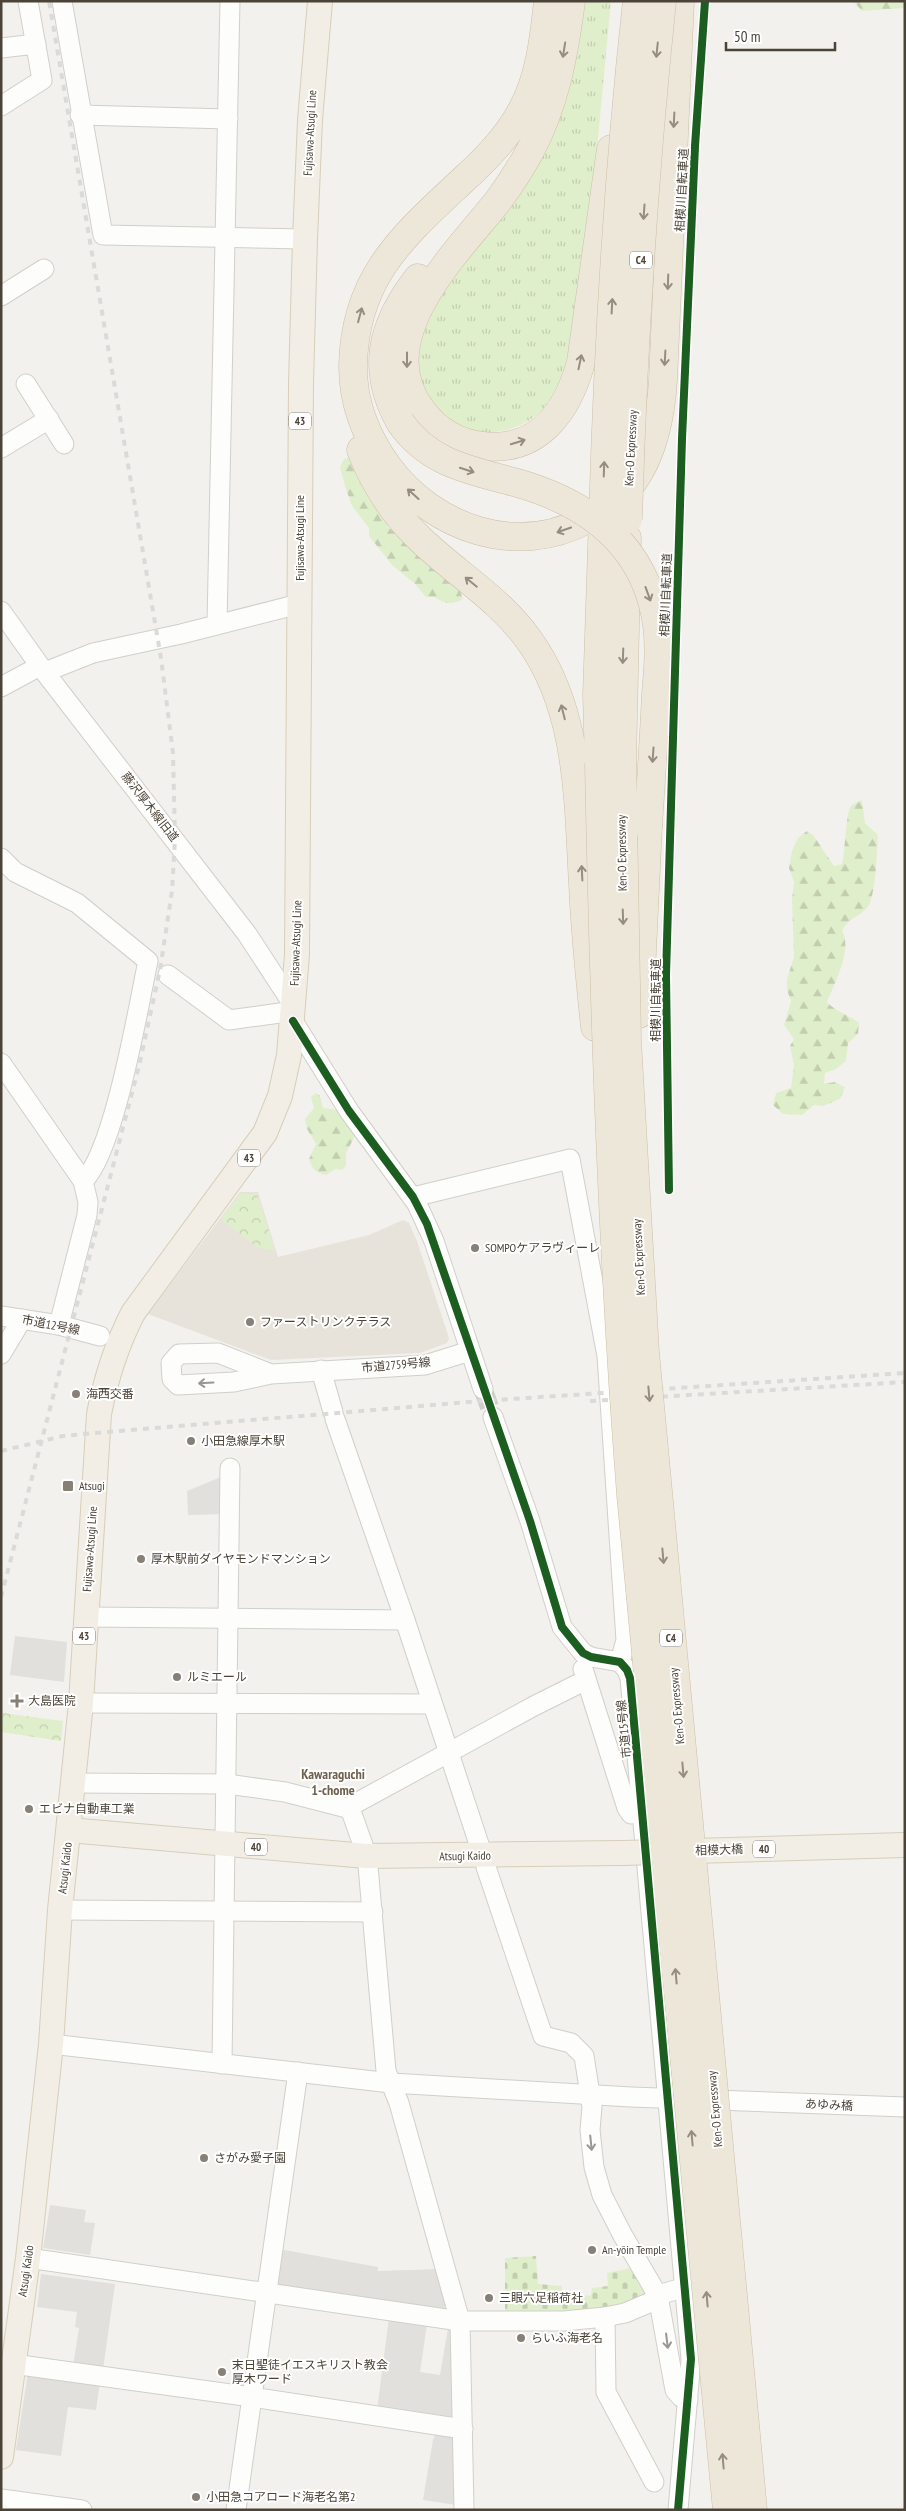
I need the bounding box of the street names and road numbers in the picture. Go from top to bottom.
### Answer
street label: Fujisawa-Atsugi Line [300,90,319,176]
street label: 相模川自転車道 [672,148,691,232]
road number: C4 [630,252,652,268]
street label: Ken-O Expressway [621,409,640,486]
road number: 43 [289,412,311,430]
street label: Fujisawa-Atsugi Line [292,495,307,581]
street label: 相模川自転車道 [657,553,674,637]
street label: 藤沢厚木線旧道 [119,769,182,844]
street label: Ken-O Expressway [613,814,630,891]
street label: Fujisawa-Atsugi Line [287,900,304,986]
street label: 相模川自転車道 [648,958,663,1042]
road number: 43 [238,1150,260,1166]
street label: Ken-O Expressway [629,1218,648,1296]
street label: 市道12号線 [21,1312,81,1337]
street label: 市道2759号線 [361,1354,431,1375]
street label: Fujisawa-Atsugi Line [79,1506,100,1592]
road number: 43 [73,1628,95,1644]
road number: C4 [660,1630,682,1646]
street label: Ken-O Expressway [666,1667,687,1745]
street label: 市道15号線 [613,1699,634,1759]
road number: 40 [245,1838,267,1855]
road number: 40 [753,1840,775,1858]
street label: Atsugi Kaido [54,1841,75,1895]
street label: 相模大橋 [695,1841,743,1858]
street label: Atsugi Kaido [439,1848,491,1863]
street label: Ken-O Expressway [704,2070,725,2148]
street label: あゆみ橋 [805,2096,853,2113]
street label: Atsugi Kaido [14,2244,37,2298]

